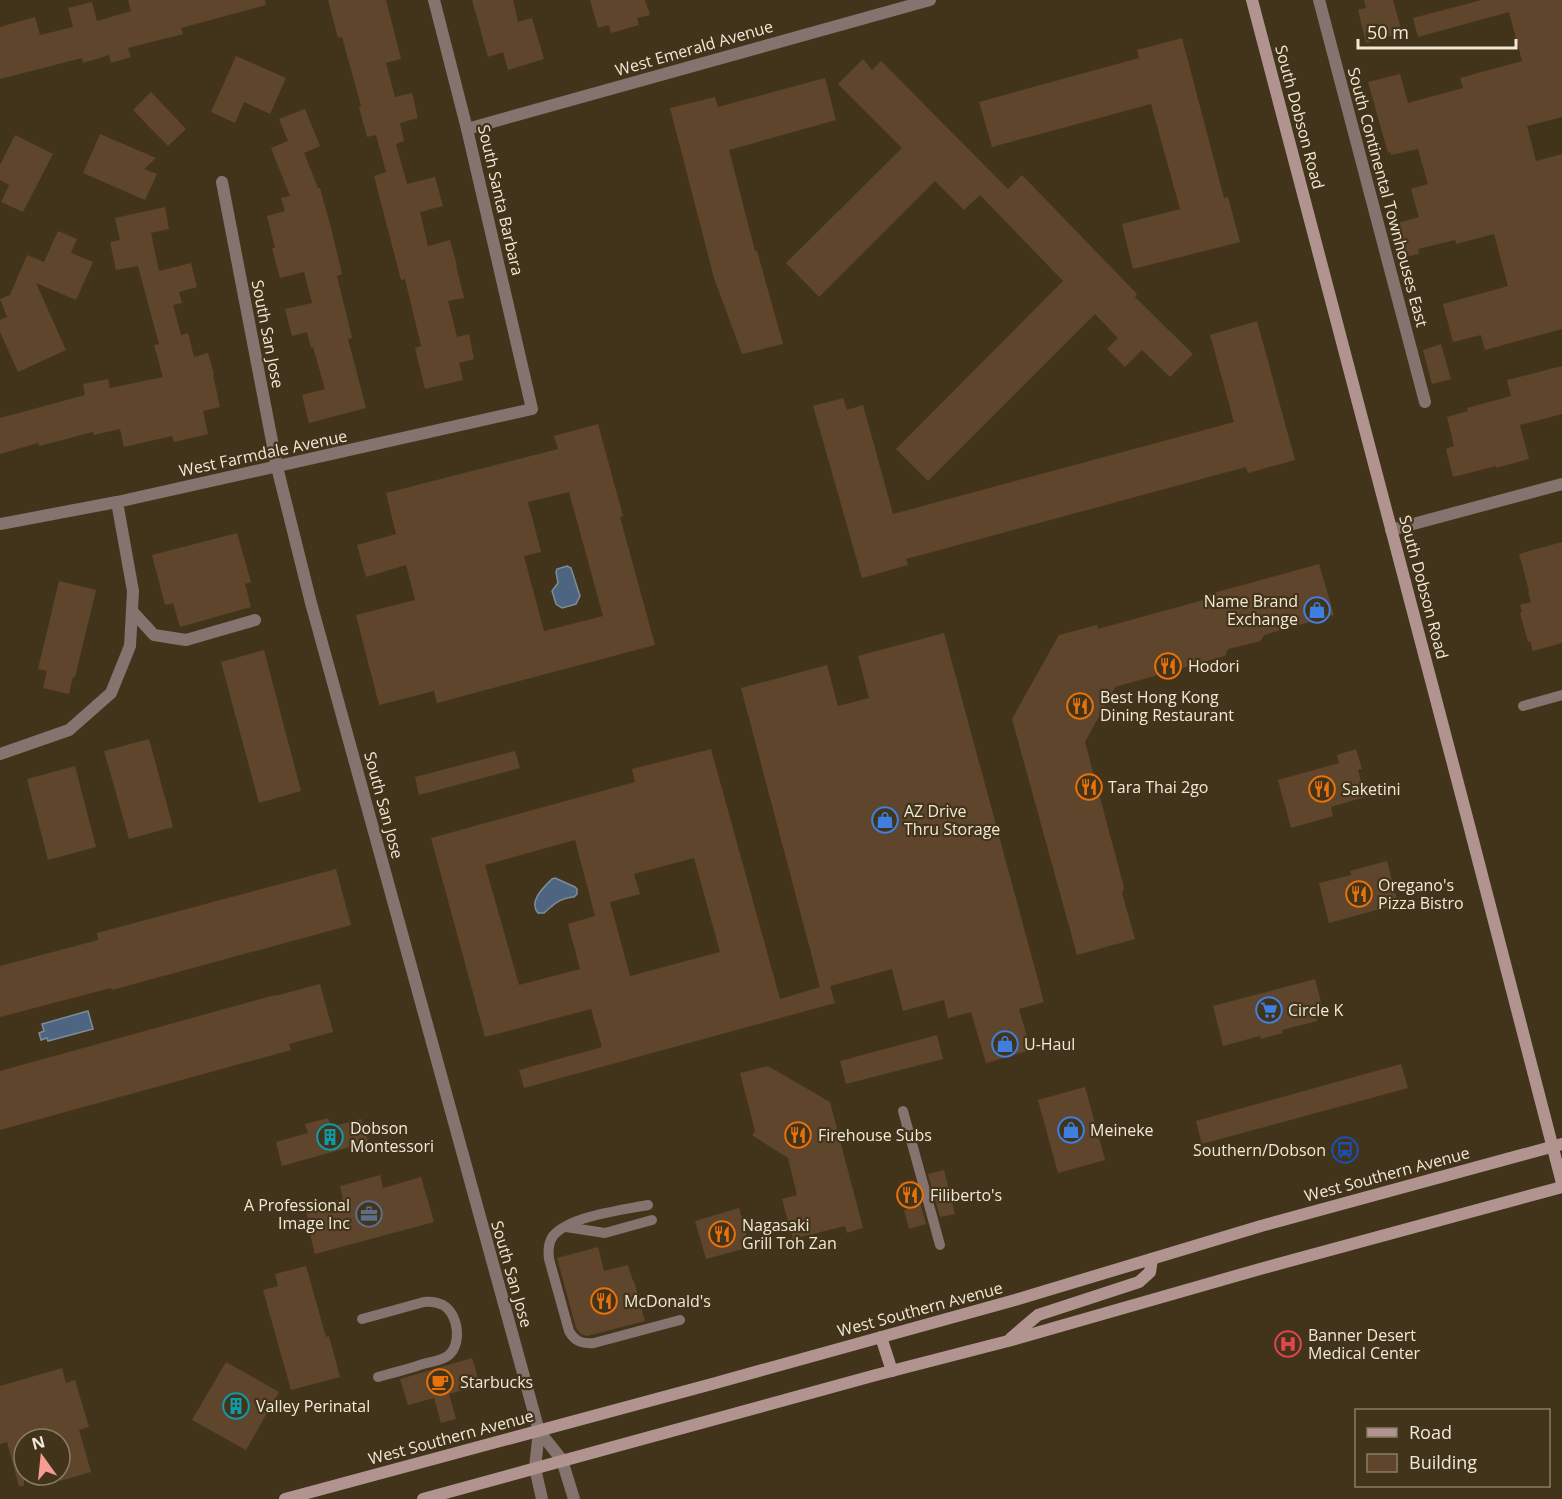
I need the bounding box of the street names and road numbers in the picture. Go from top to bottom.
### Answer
street label: West Emerald Avenue [613,15,775,81]
street label: South Dobson Road [1270,43,1330,191]
street label: South Continental Townhouses East [1343,65,1433,330]
street label: South Santa Barbara [473,123,529,277]
street label: South San Jose [247,278,289,390]
street label: West Farmdale Avenue [177,424,349,482]
street label: South Dobson Road [1394,513,1454,661]
street label: South San Jose [359,749,409,861]
street label: West Southern Avenue [1302,1141,1472,1207]
street label: South San Jose [486,1218,538,1330]
street label: West Southern Avenue [835,1276,1005,1342]
street label: West Southern Avenue [366,1404,536,1470]

